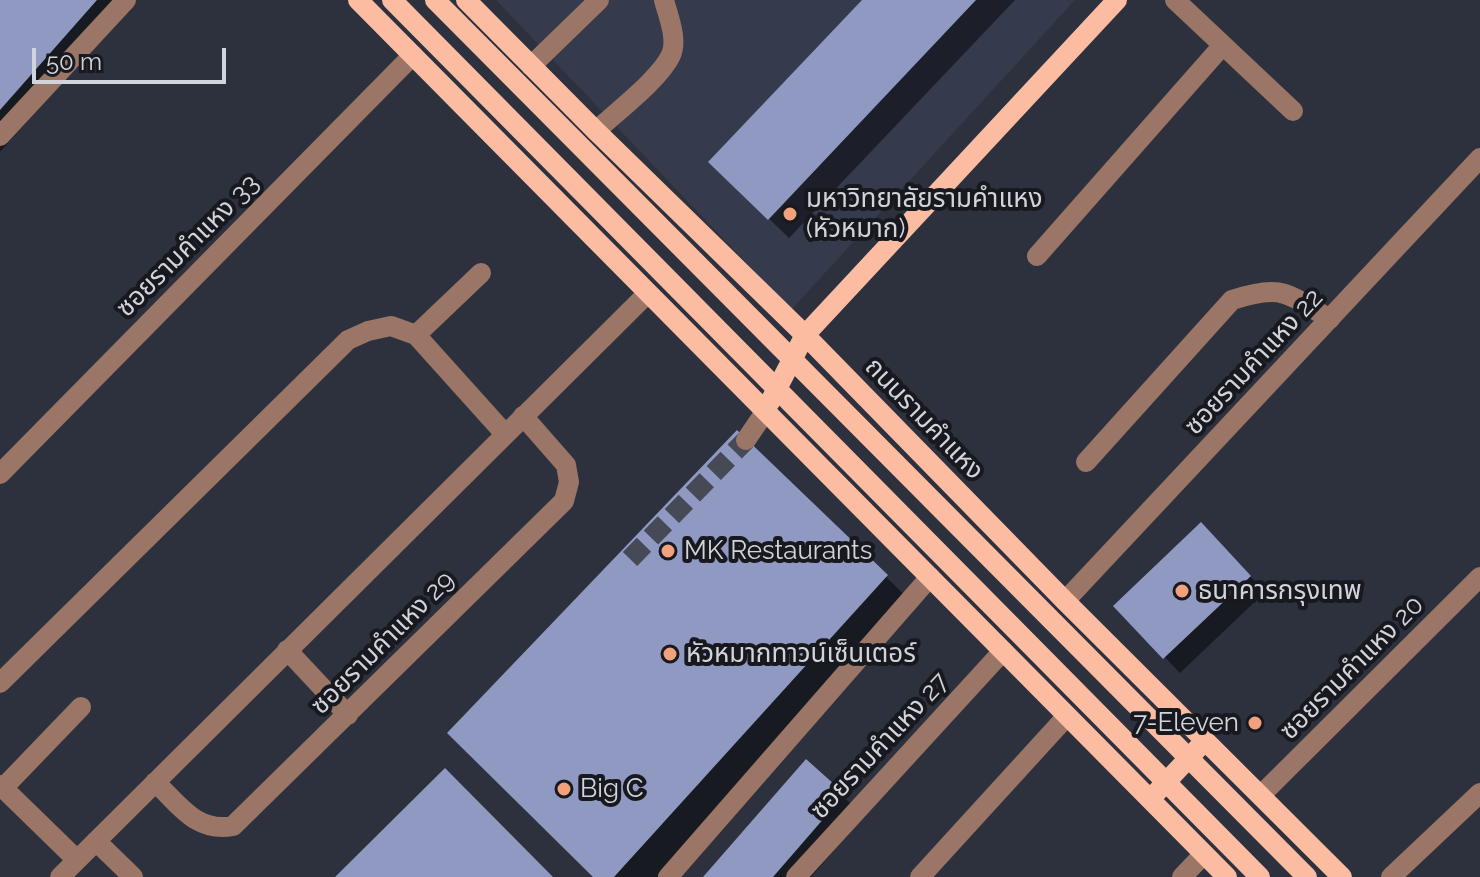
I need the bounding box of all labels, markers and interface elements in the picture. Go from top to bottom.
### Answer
scale bar [36,32,230,82]
text: 50 m [46,47,102,76]
street label: ซอยรามคำแหง 33 [110,168,266,324]
place label: มหาวิทยาลัยรามคำแหง (หัวหมาก) [806,183,1042,244]
marker: มหาวิทยาลัยรามคำแหง (หัวหมาก) [781,205,799,223]
street label: ซอยรามคำแหง 22 [1178,283,1330,441]
street label: ถนนรามคำแหง [858,352,990,486]
place label: MK Restaurants [684,535,872,567]
marker: MK Restaurants [659,542,677,560]
street label: ซอยรามคำแหง 29 [305,565,461,721]
place label: ธนาคารกรุงเทพ [1198,575,1362,607]
marker: ธนาคารกรุงเทพ [1173,582,1191,600]
street label: ซอยรามคำแหง 20 [1274,590,1430,746]
place label: หัวหมากทาวน์เซ็นเตอร์ [686,638,916,670]
marker: หัวหมากทาวน์เซ็นเตอร์ [661,645,679,663]
street label: ซอยรามคำแหง 27 [804,666,956,826]
place label: 7-Eleven [1133,707,1239,739]
marker: 7-Eleven [1246,714,1264,732]
place label: Big C [580,773,644,805]
marker: Big C [555,780,573,798]

